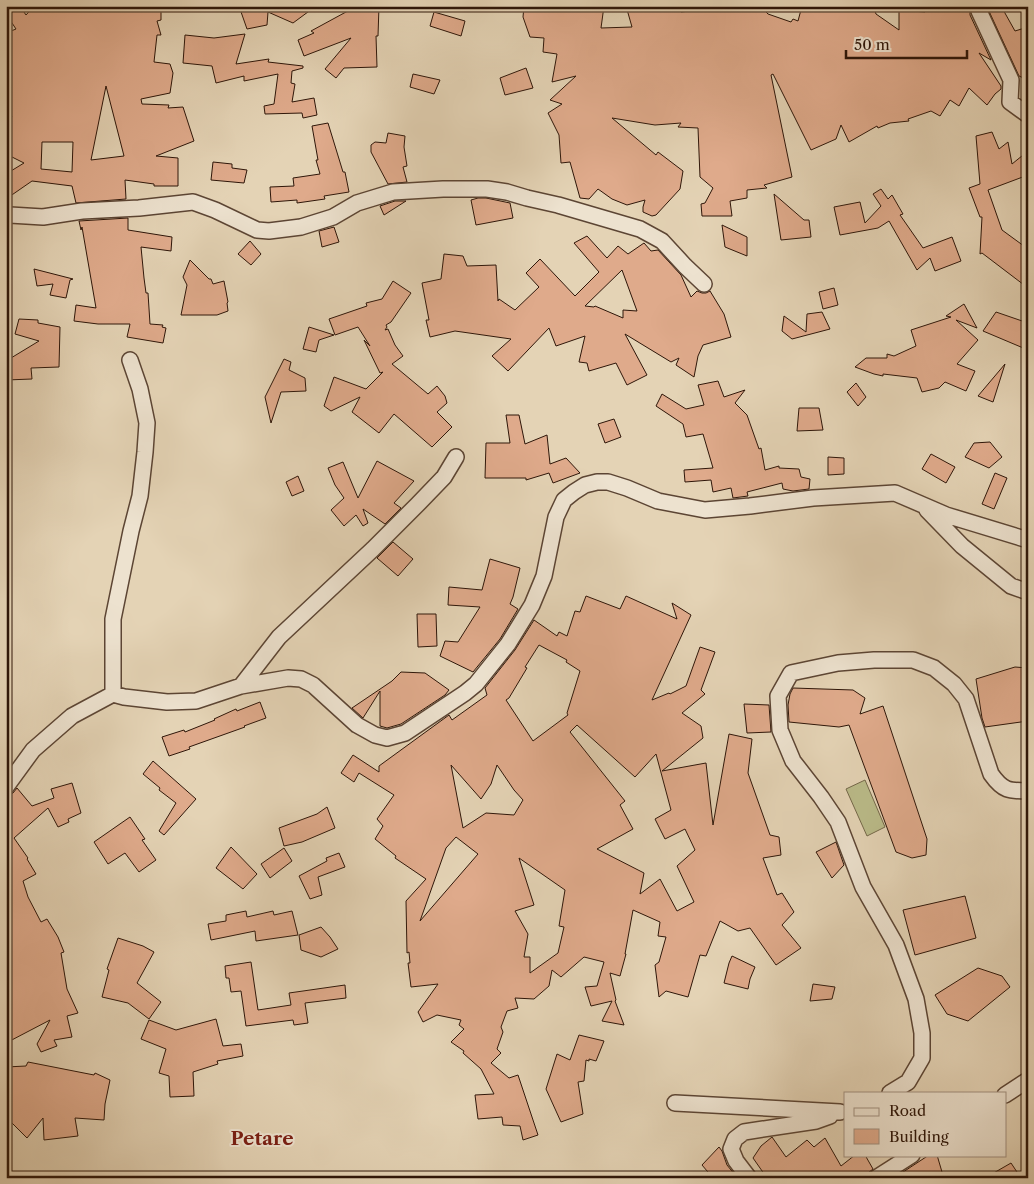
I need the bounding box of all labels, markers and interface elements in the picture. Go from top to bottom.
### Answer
scale bar [846,28,968,60]
text: 50 m [854,35,890,54]
legend [844,1092,1006,1156]
text: Road [889,1101,926,1120]
district label: Petare [231,1127,293,1150]
text: Building [889,1127,949,1146]

